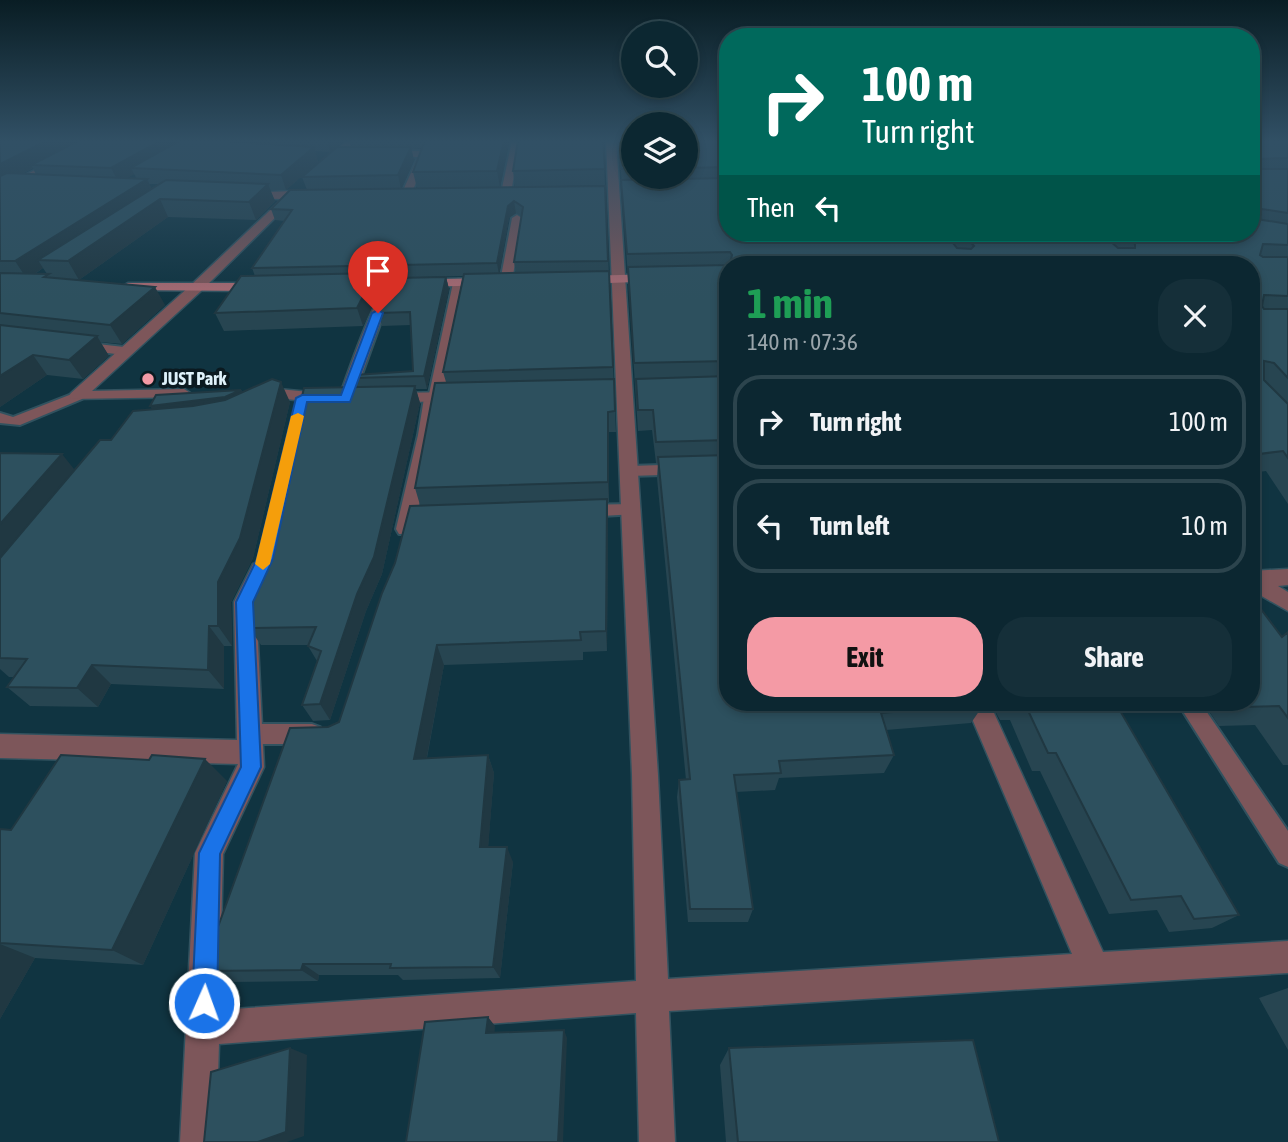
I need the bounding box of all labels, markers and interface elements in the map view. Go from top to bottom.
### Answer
map controls [621,21,698,189]
button: search [621,21,698,98]
text: 100 m [862,55,973,111]
icon: right [747,56,838,147]
button: layers [621,112,698,189]
text: Turn right [862,113,975,150]
icon: left [809,189,847,227]
text: Then [747,193,795,223]
pin [348,241,408,313]
icon: arrive [359,252,397,290]
text: 1 min [747,279,833,327]
button: close [1158,279,1232,353]
text: 140 m · 07:36 [747,329,858,355]
place label: JUST Park [161,368,227,389]
marker: JUST Park [140,371,156,387]
icon: right [751,403,789,441]
text: Turn right [810,407,901,437]
text: 100 m [1169,407,1228,437]
icon: left [751,507,789,545]
text: Turn left [810,511,890,541]
text: 10 m [1181,511,1228,541]
button: Exit [747,617,983,697]
button: Share [997,617,1232,697]
position arrow [167,966,241,1040]

